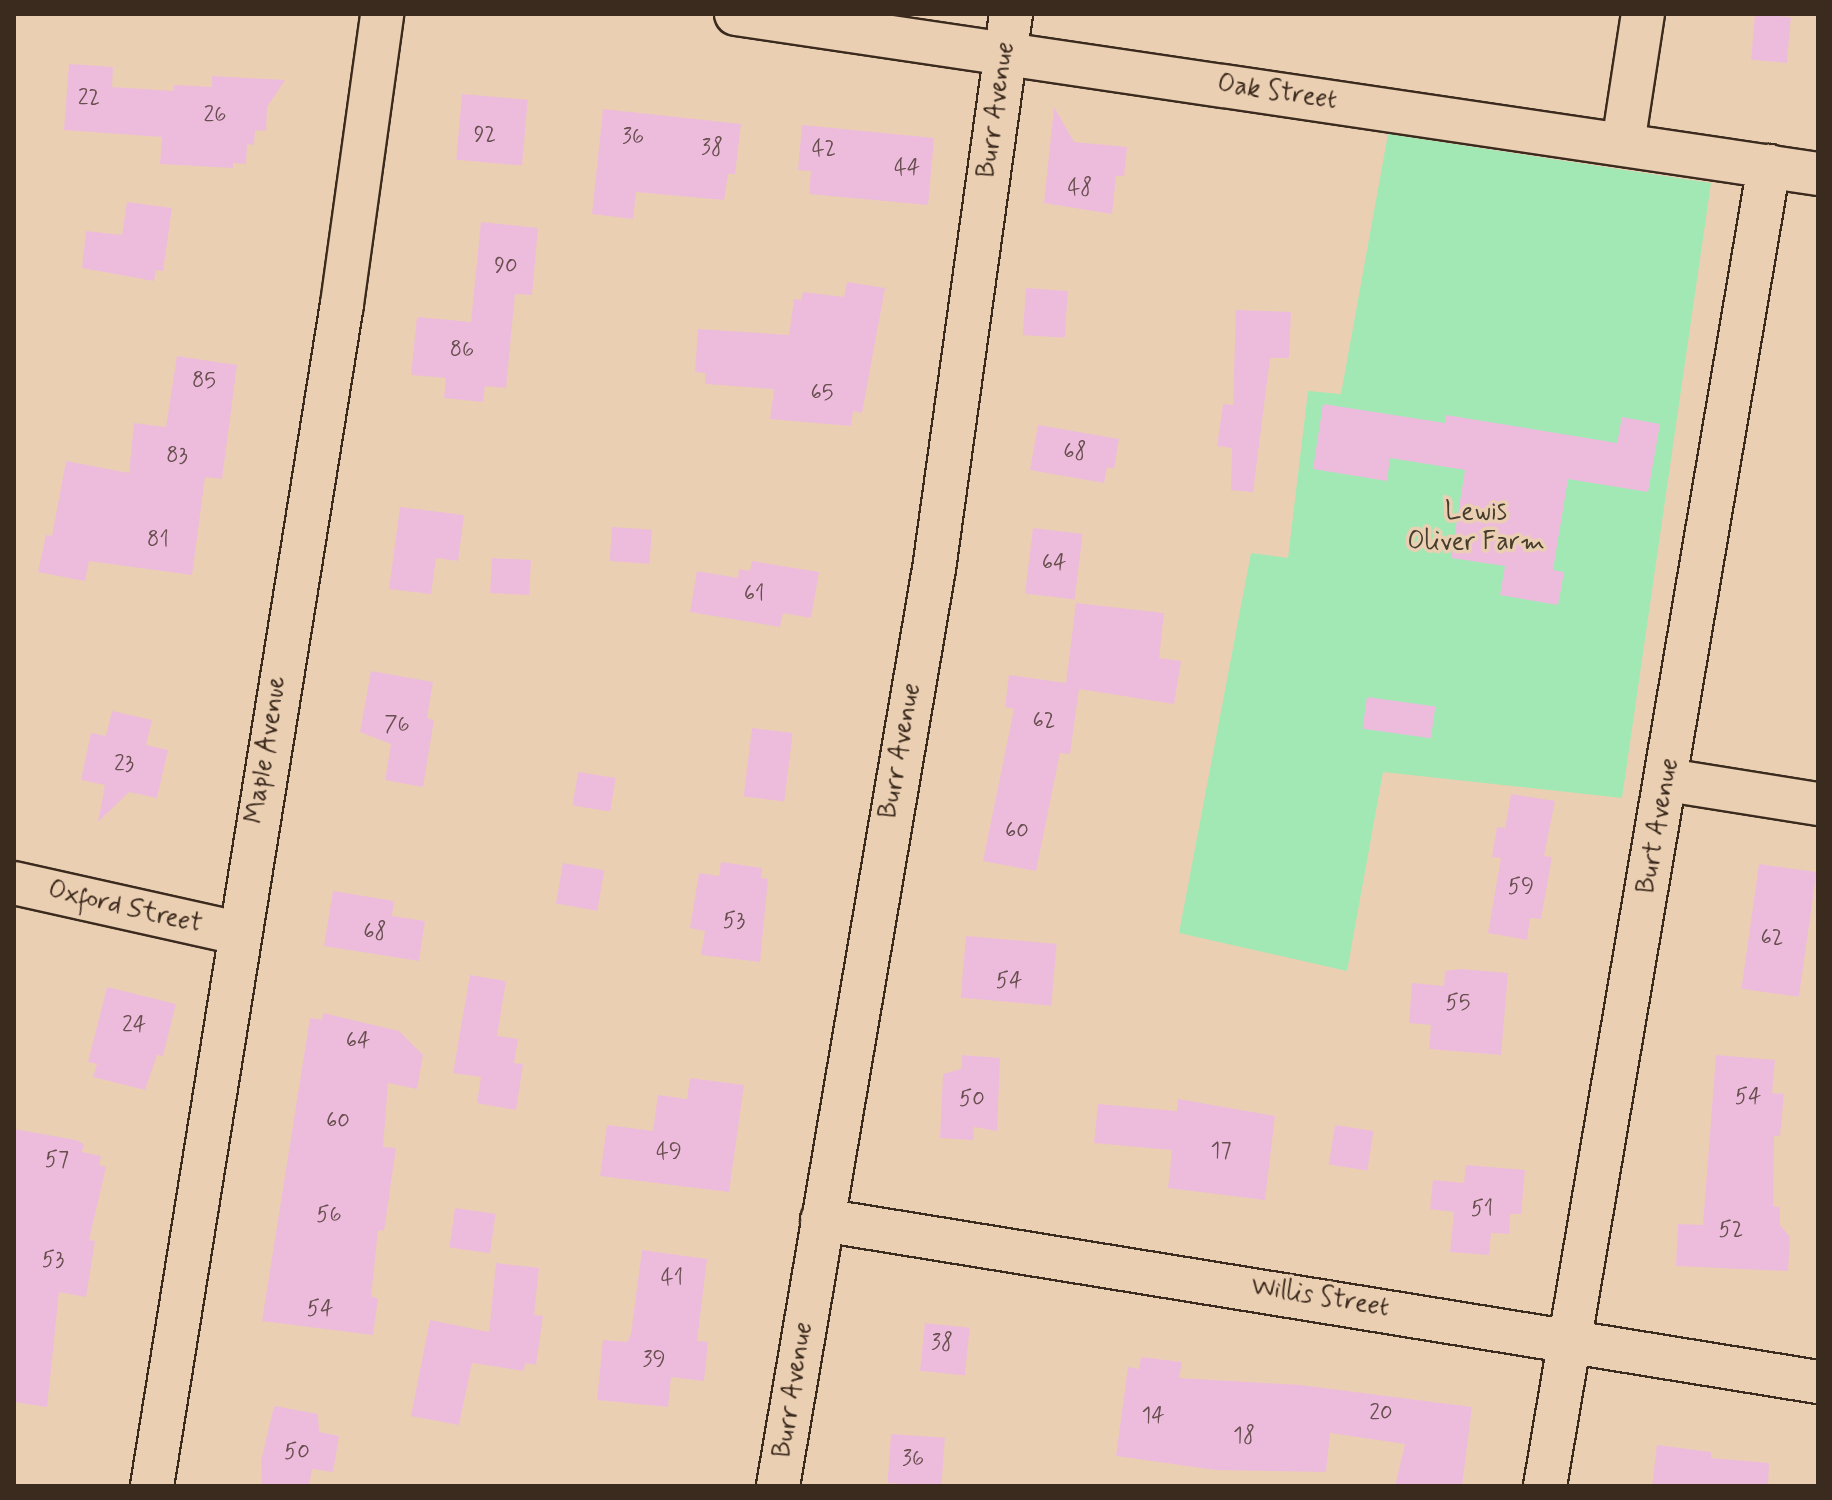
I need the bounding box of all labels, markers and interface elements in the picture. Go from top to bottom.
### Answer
street label: Burr Avenue [972,38,1022,182]
street label: Oak Street [1213,69,1341,117]
house number: 22 [78,86,100,112]
house number: 26 [204,103,226,129]
house number: 92 [474,123,496,149]
house number: 36 [622,125,644,151]
house number: 38 [701,136,723,162]
house number: 42 [812,137,836,163]
house number: 44 [894,156,920,182]
house number: 48 [1068,176,1092,202]
house number: 90 [494,254,518,280]
house number: 86 [450,338,474,364]
house number: 85 [192,369,216,395]
house number: 65 [811,381,833,407]
house number: 68 [1063,440,1087,466]
house number: 83 [166,444,188,470]
park label: Lewis Oliver Farm [1406,497,1546,558]
house number: 81 [147,528,169,554]
house number: 64 [1042,551,1066,577]
house number: 61 [744,582,764,608]
street label: Maple Avenue [240,672,294,828]
street label: Burr Avenue [873,679,929,823]
house number: 62 [1033,709,1055,735]
house number: 76 [384,713,410,739]
house number: 23 [114,752,134,778]
street label: Burt Avenue [1631,754,1687,898]
house number: 60 [1005,819,1029,845]
street label: Oxford Street [45,875,205,941]
house number: 59 [1508,875,1534,901]
house number: 53 [723,909,745,935]
house number: 68 [363,920,387,946]
house number: 62 [1761,926,1783,952]
house number: 54 [996,969,1022,995]
house number: 55 [1446,991,1470,1017]
house number: 24 [122,1013,146,1039]
house number: 64 [346,1029,370,1055]
house number: 54 [1735,1085,1761,1111]
house number: 50 [959,1087,985,1113]
house number: 60 [326,1109,350,1135]
house number: 17 [1211,1139,1231,1165]
house number: 49 [656,1140,682,1166]
house number: 57 [45,1148,69,1174]
house number: 51 [1471,1197,1493,1223]
house number: 56 [316,1203,342,1229]
house number: 52 [1719,1218,1743,1244]
house number: 53 [42,1248,64,1274]
house number: 41 [661,1266,683,1292]
street label: Willis Street [1247,1271,1393,1325]
house number: 54 [307,1297,333,1323]
street label: Burr Avenue [768,1318,820,1462]
house number: 38 [931,1331,953,1357]
house number: 39 [642,1348,666,1374]
house number: 20 [1369,1401,1393,1427]
house number: 14 [1141,1404,1165,1430]
house number: 18 [1233,1424,1255,1450]
house number: 50 [284,1440,310,1466]
house number: 36 [902,1447,924,1473]

